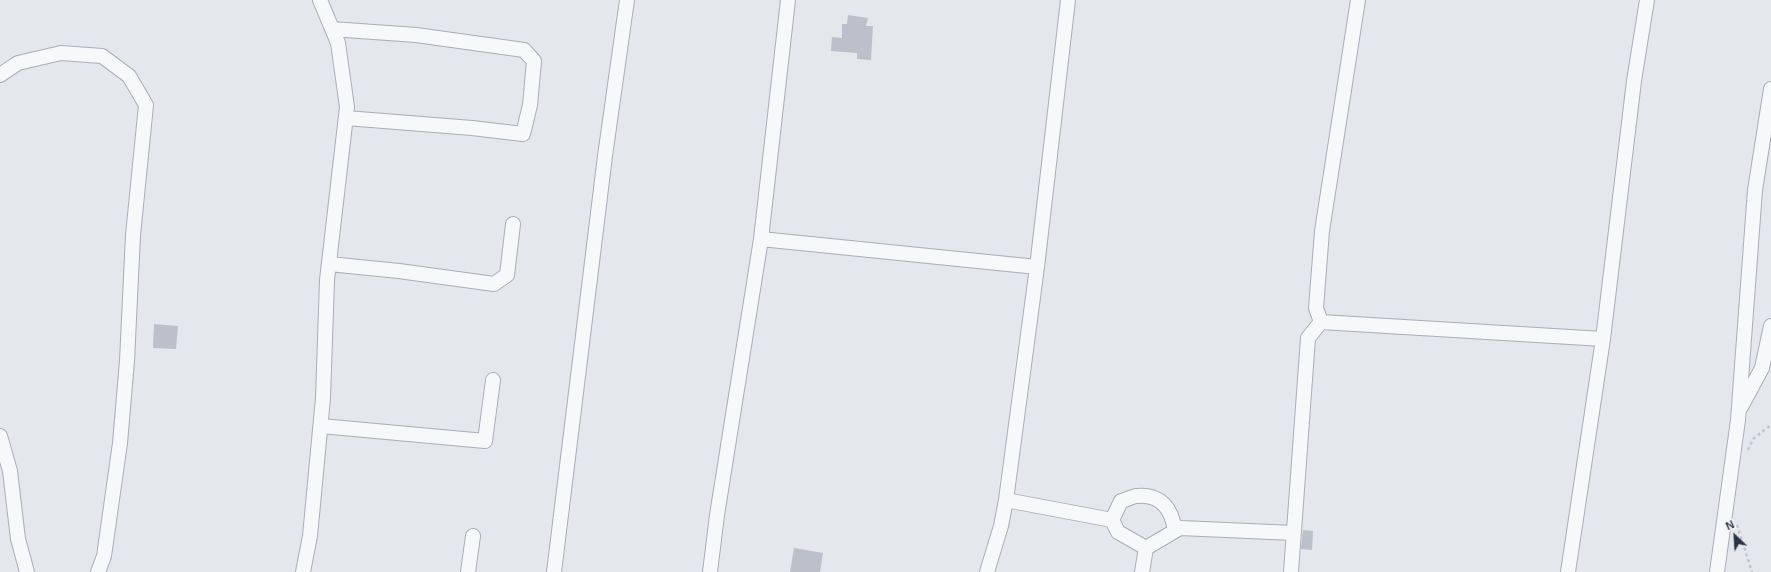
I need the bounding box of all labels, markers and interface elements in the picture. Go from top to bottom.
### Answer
north arrow [1715,516,1755,556]
text: N [1724,518,1736,532]

